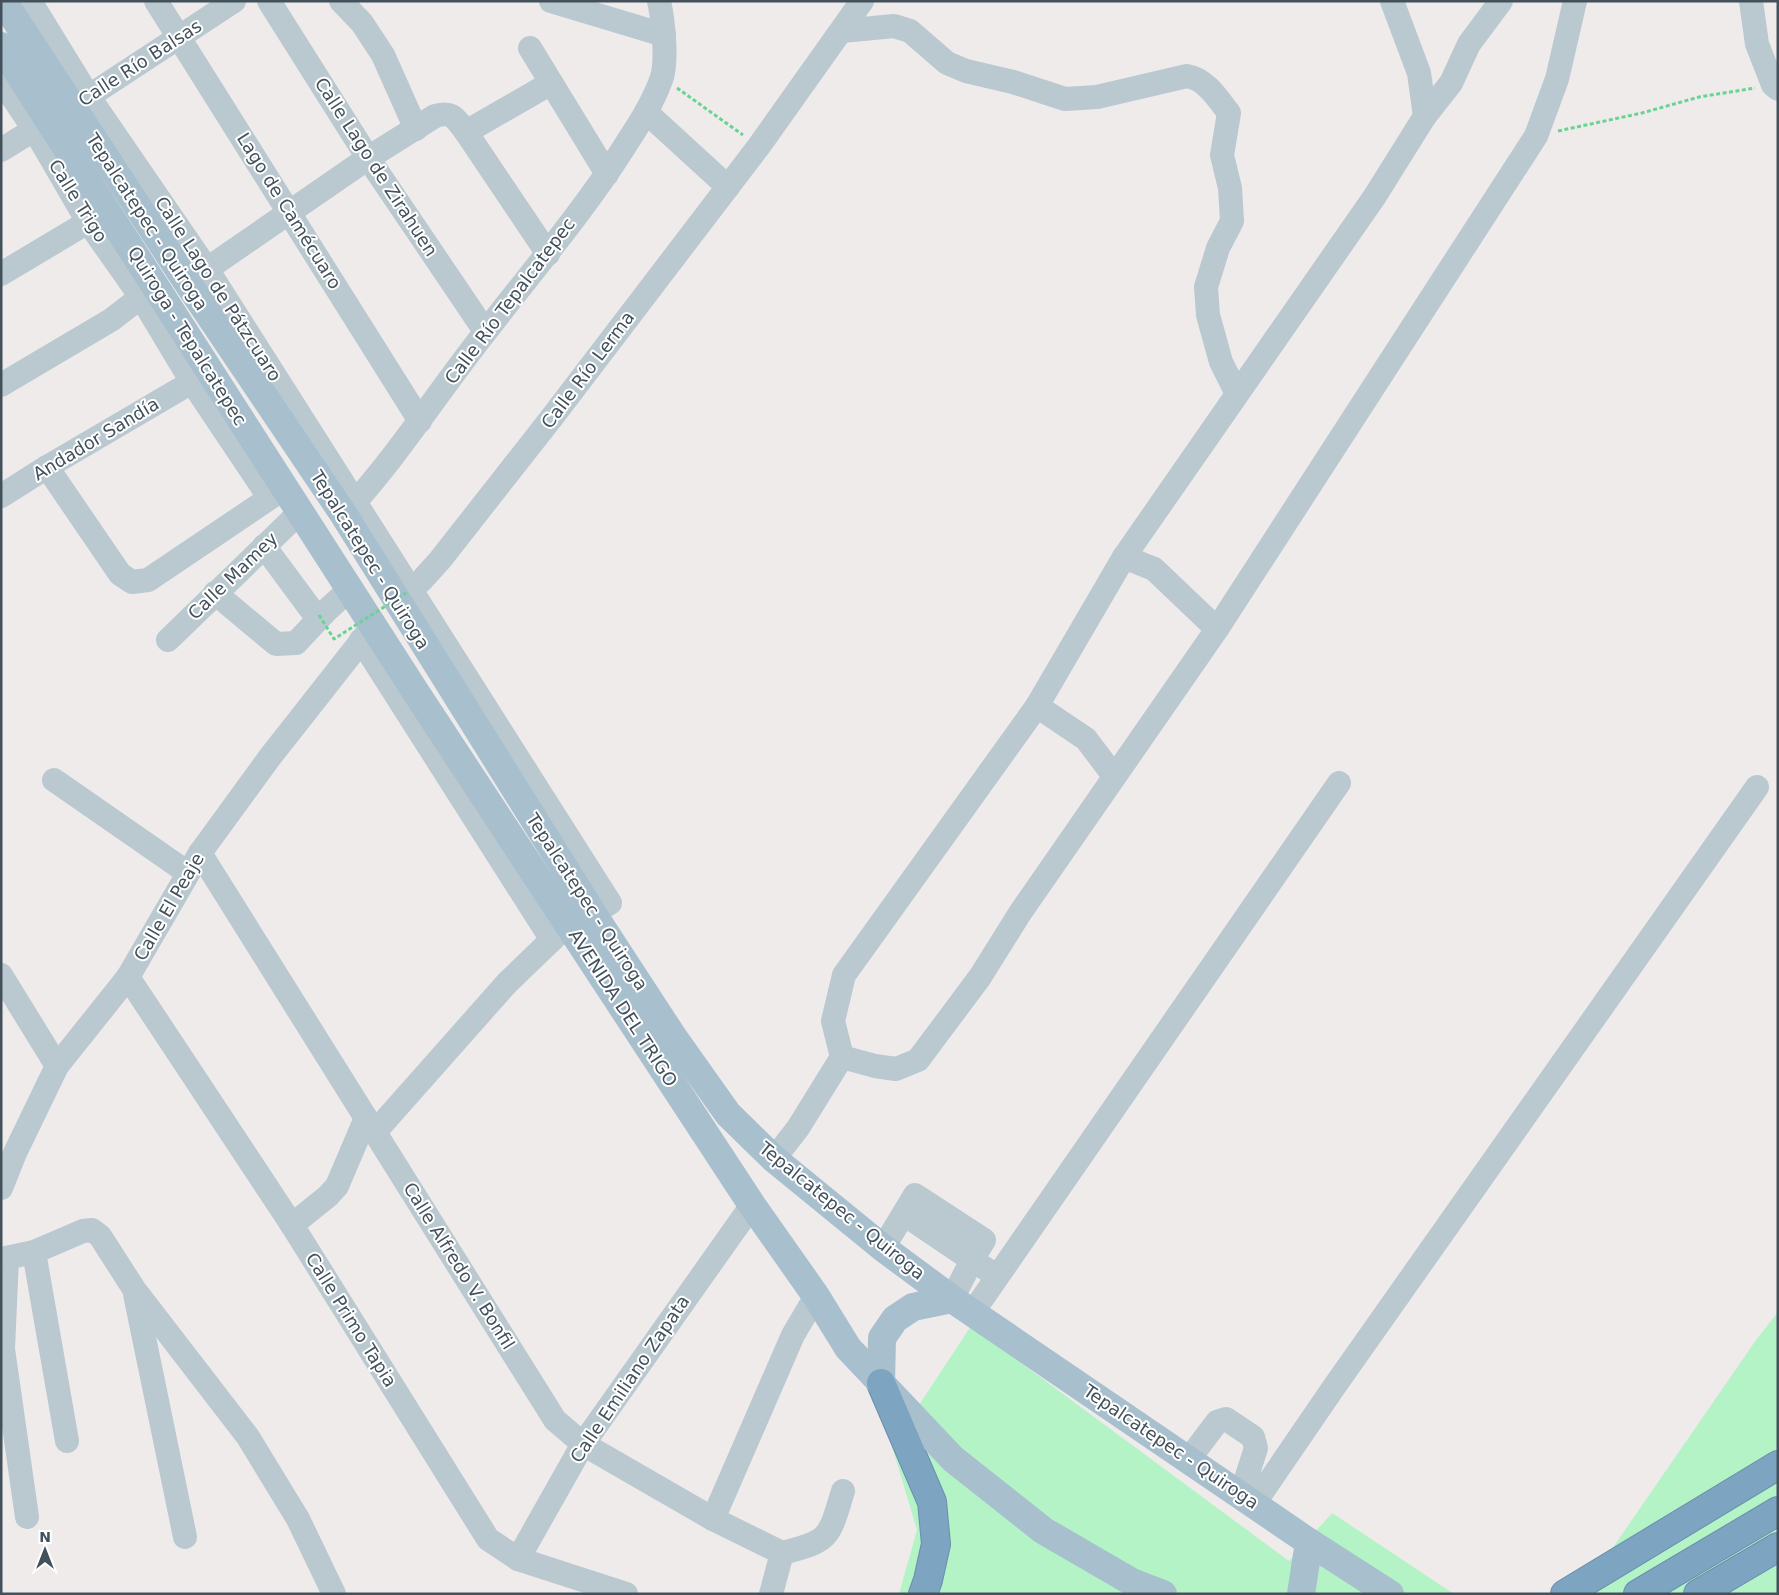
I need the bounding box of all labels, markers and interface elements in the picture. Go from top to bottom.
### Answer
street label: Calle Río Balsas [74,15,205,110]
street label: Calle Lago de Zirahuen [311,73,442,260]
street label: Tepalcatepec - Quiroga [82,128,213,314]
street label: Lago de Camécuaro [233,129,346,293]
street label: Calle Trigo [45,155,112,246]
street label: Calle Lago de Pátzcuaro [151,193,286,385]
street label: Calle Río Tepalcatepec [440,213,579,388]
street label: Quiroga - Tepalcatepec [124,242,251,429]
street label: Calle Río Lerma [537,307,638,432]
street label: Andador Sandía [29,393,162,484]
street label: Tepalcatepec - Quiroga [306,466,434,653]
street label: Calle Mamey [184,527,282,624]
street label: Tepalcatepec - Quiroga [522,808,653,994]
street label: Calle El Peaje [129,849,208,964]
street label: AVENIDA DEL TRIGO [565,925,682,1090]
street label: Tepalcatepec - Quiroga [755,1137,929,1284]
street label: Calle Alfredo V. Bonfil [399,1178,519,1353]
street label: Calle Primo Tapia [302,1249,401,1391]
street label: Calle Emiliano Zapata [566,1291,693,1466]
street label: Tepalcatepec - Quiroga [1079,1379,1263,1513]
north arrow [20,1525,70,1575]
text: N [39,1529,51,1545]

